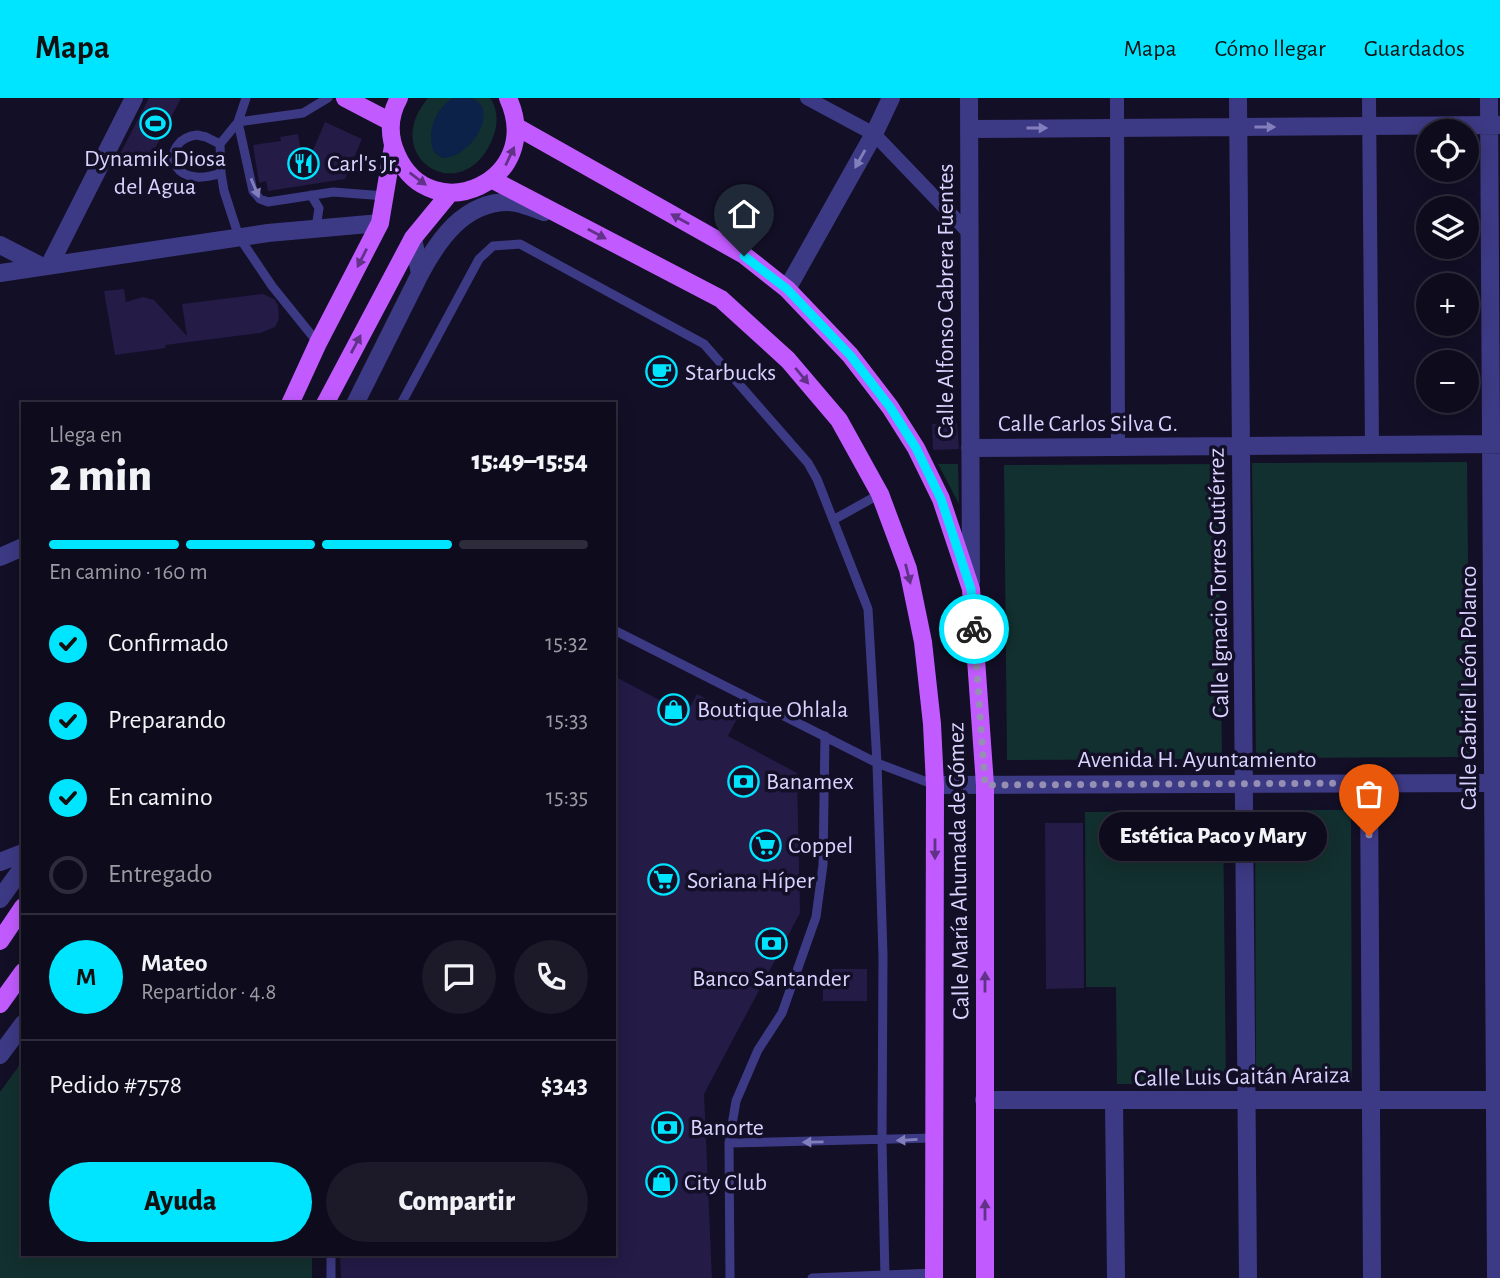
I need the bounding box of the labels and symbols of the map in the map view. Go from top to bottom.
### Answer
sports icon: Dynamik Diosa del Agua [138,107,172,141]
one-way arrow [1254,121,1276,132]
one-way arrow [1027,122,1049,134]
restaurant icon: Carl's Jr. [287,146,321,180]
one-way arrow [504,146,516,166]
place label: Dynamik Diosa del Agua [84,147,226,199]
one-way arrow [854,149,866,168]
place label: Carl's Jr. [327,152,399,176]
street label: Calle Alfonso Cabrera Fuentes [934,164,958,438]
one-way arrow [409,172,427,186]
one-way arrow [249,178,260,199]
pin [714,184,774,256]
one-way arrow [670,213,689,225]
one-way arrow [587,228,606,240]
one-way arrow [356,248,367,268]
one-way arrow [351,334,362,354]
cafe icon: Starbucks [645,355,679,389]
place label: Starbucks [685,361,776,385]
one-way arrow [794,367,810,385]
street label: Calle Carlos Silva G. [998,412,1178,436]
street label: Calle Ignacio Torres Gutiérrez [1205,447,1233,718]
one-way arrow [903,563,914,585]
street label: Calle Gabriel León Polanco [1457,566,1481,810]
courier [939,594,1009,664]
shop icon: Boutique Ohlala [657,692,691,726]
place label: Boutique Ohlala [697,698,848,722]
street label: Calle María Ahumada de Gómez [944,722,974,1020]
street label: Avenida H. Ayuntamiento [1077,748,1317,772]
bank icon: Banamex [726,764,760,798]
pin [1339,764,1399,836]
place label: Banamex [766,770,854,794]
callout: Estética Paco y Mary [1100,812,1327,860]
supermarket icon: Coppel [748,828,782,862]
place label: Coppel [788,834,853,858]
one-way arrow [929,838,941,860]
supermarket icon: Soriana Híper [647,863,681,897]
place label: Soriana Híper [687,869,815,893]
bank icon: Banco Santander [754,927,788,961]
place label: Banco Santander [692,967,850,991]
one-way arrow [979,971,991,993]
street label: Calle Luis Gaitán Araiza [1134,1063,1350,1091]
bank icon: Banorte [650,1110,684,1144]
place label: Banorte [690,1116,764,1140]
one-way arrow [896,1134,918,1145]
one-way arrow [802,1136,824,1148]
shop icon: City Club [644,1165,678,1199]
place label: City Club [684,1171,767,1195]
one-way arrow [979,1199,991,1221]

